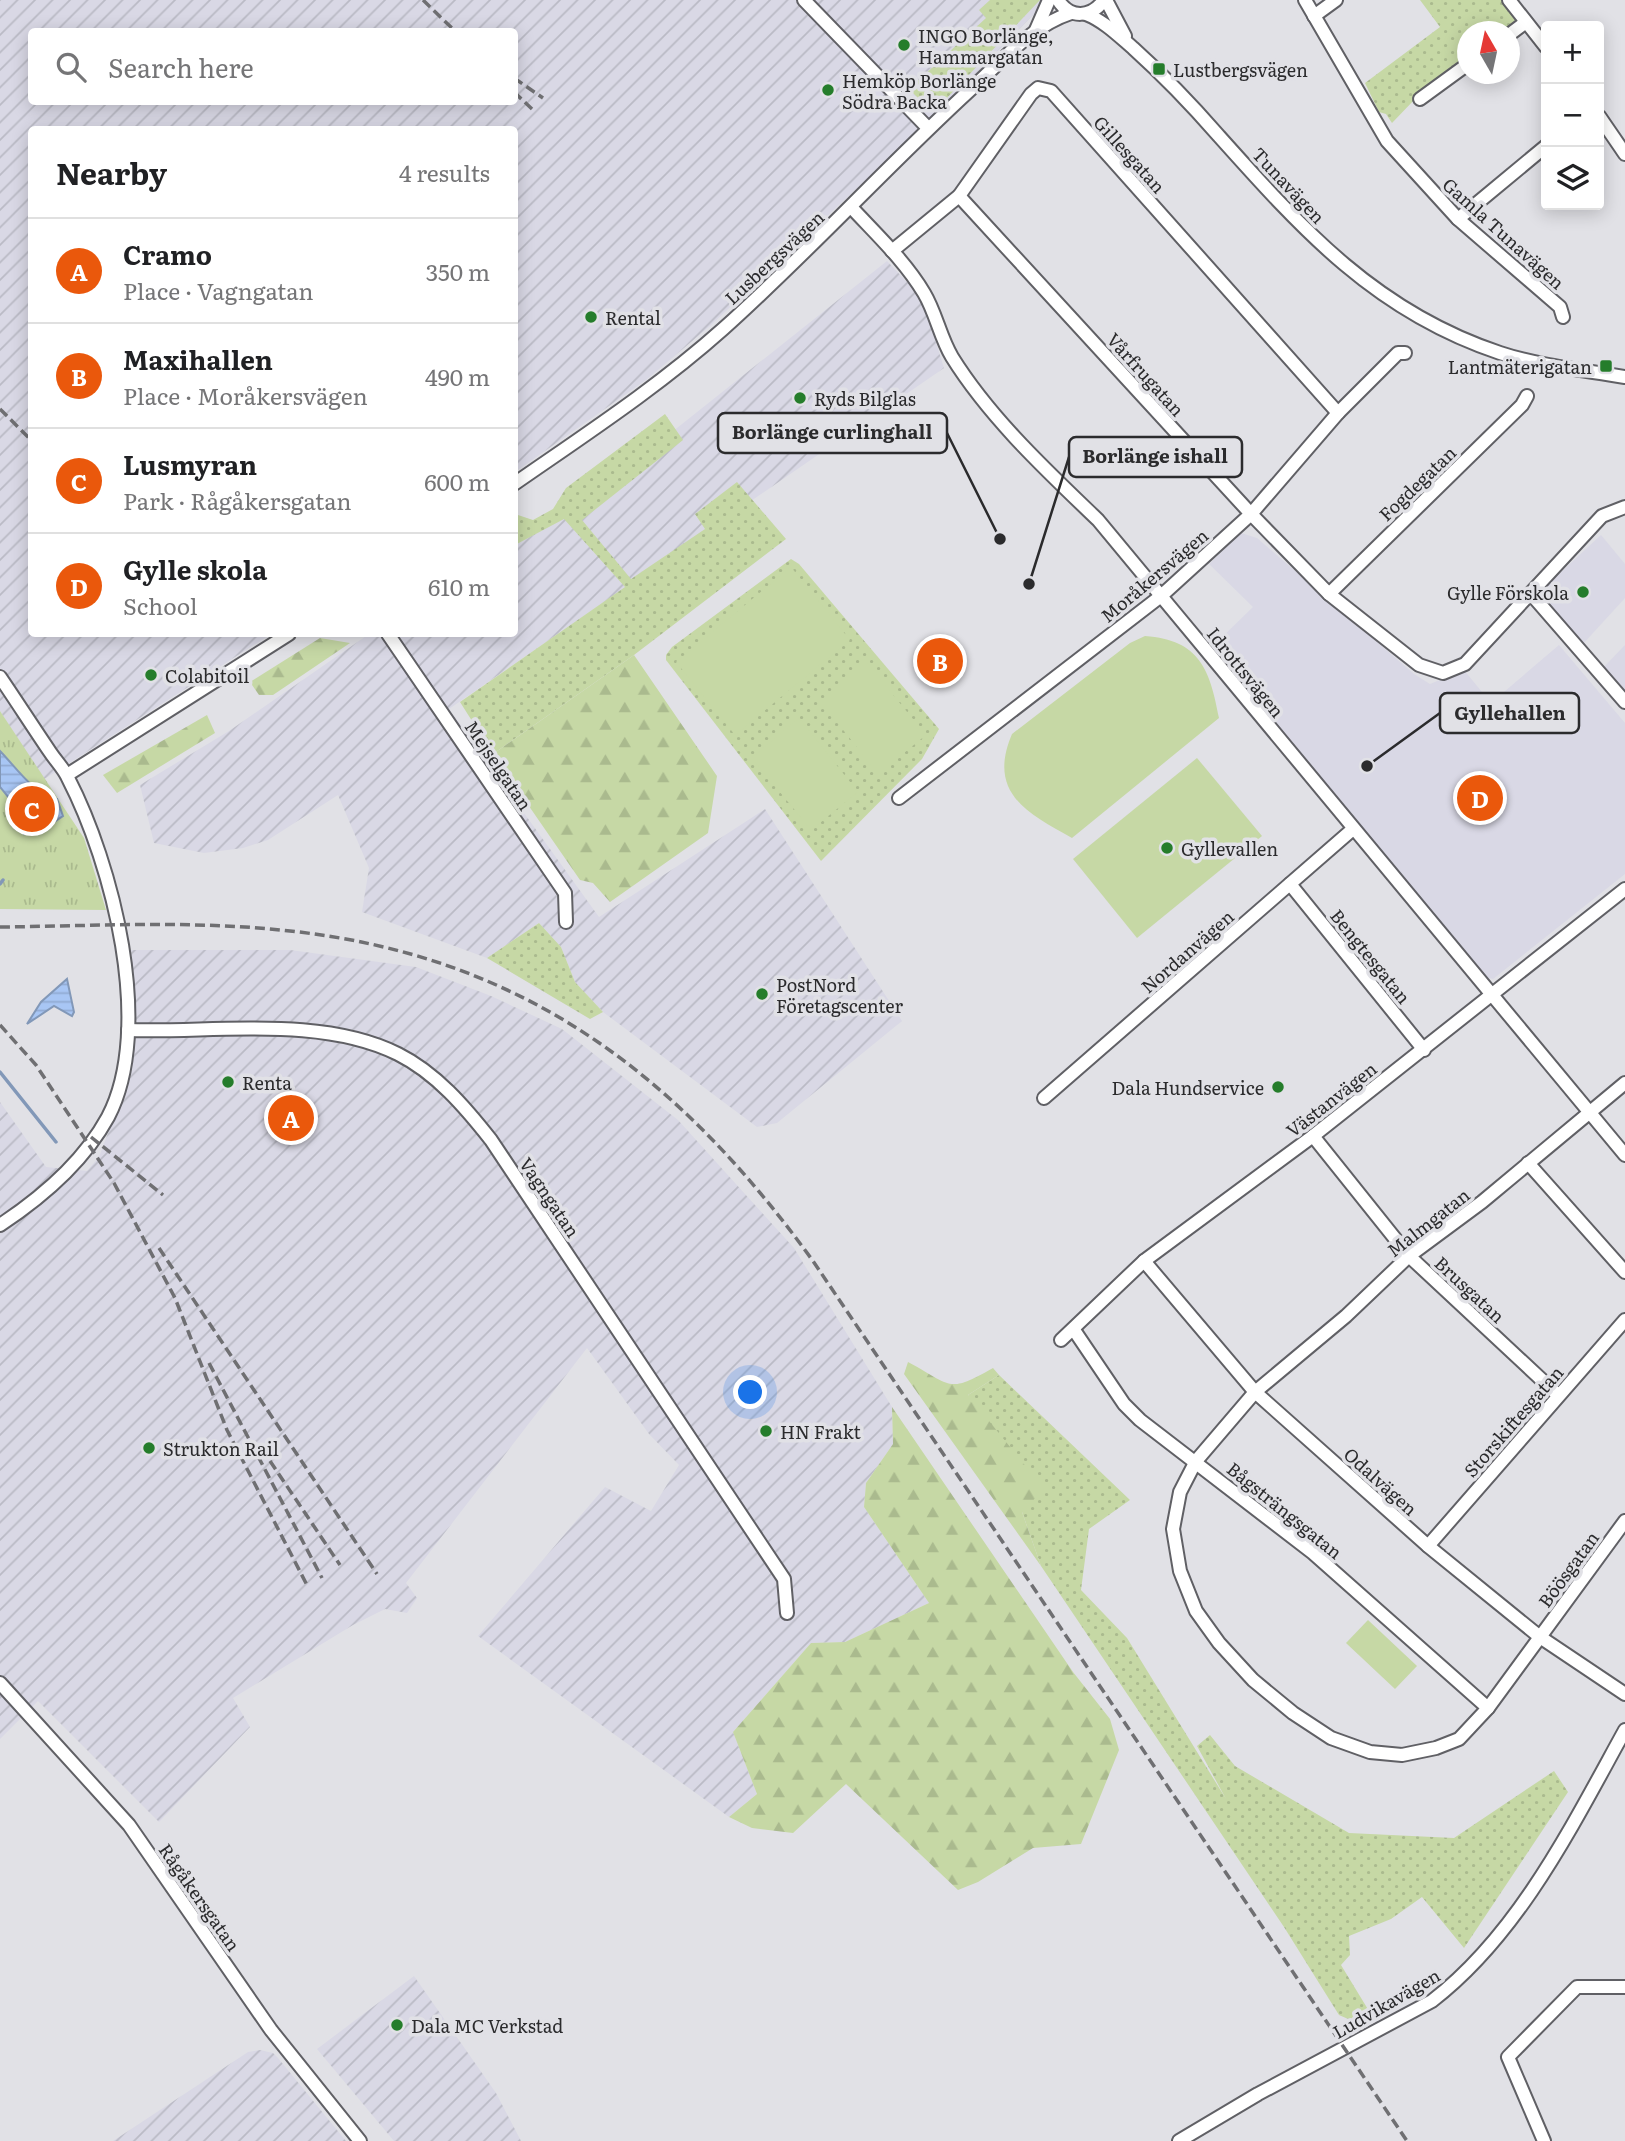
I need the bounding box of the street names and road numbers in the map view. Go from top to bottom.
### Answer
street label: Gillesgatan [1088,109,1172,199]
street label: Tunavägen [1246,141,1332,229]
street label: Gamla Tunavägen [1437,171,1571,295]
street label: Lusbergsvägen [718,204,830,310]
street label: Vårfrugatan [1101,326,1191,422]
street label: Fogdegatan [1372,439,1462,527]
street label: Moråkersvägen [1094,522,1214,628]
street label: Idrottsvägen [1201,621,1291,723]
street label: Mejselgatan [459,715,539,815]
street label: Nordanvägen [1135,903,1239,999]
street label: Bengtesgatan [1324,903,1418,1009]
street label: Västanvägen [1280,1055,1382,1143]
street label: Vagngatan [513,1152,587,1242]
street label: Malmgatan [1381,1181,1475,1263]
street label: Brusgatan [1429,1249,1511,1329]
street label: Storskiftesgatan [1457,1359,1569,1483]
street label: Odalvägen [1338,1441,1424,1521]
street label: Bågsträngsgatan [1222,1455,1349,1565]
street label: Böösgatan [1531,1525,1605,1613]
street label: Rågåkersgatan [153,1838,247,1956]
street label: Ludvikavägen [1327,1961,1445,2045]

